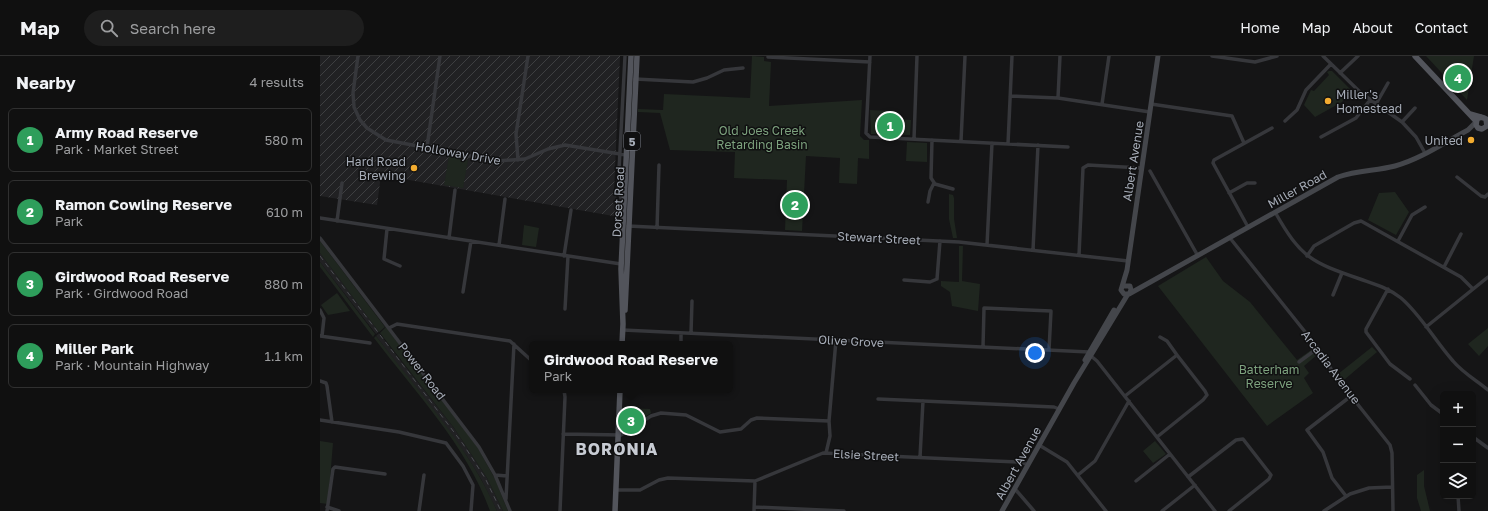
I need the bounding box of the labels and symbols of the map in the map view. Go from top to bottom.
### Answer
pin: 4 [1445,63,1471,93]
place label: Miller's Homestead [1336,87,1402,116]
marker: Miller's Homestead [1323,96,1333,106]
pin: 1 [877,111,903,141]
street label: Albert Avenue [1119,120,1147,202]
park label: Old Joes Creek Retarding Basin [716,123,808,152]
road number: 5 [624,132,640,150]
place label: United [1425,133,1463,148]
marker: United [1466,135,1476,145]
street label: Holloway Drive [414,138,502,168]
place label: Hard Road Brewing [346,154,406,183]
marker: Hard Road Brewing [409,163,419,173]
street label: Dorset Road [609,166,627,238]
street label: Miller Road [1265,167,1329,211]
pin: 2 [782,190,808,220]
street label: Stewart Street [837,228,921,248]
street label: Arcadia Avenue [1298,327,1364,407]
street label: Olive Grove [818,332,884,350]
street label: Power Road [395,339,449,403]
your location [1025,343,1045,363]
park label: Batterham Reserve [1239,362,1299,391]
pin: 3 [618,406,644,436]
street label: Albert Avenue [992,424,1044,502]
district label: BORONIA [576,439,658,459]
street label: Elsie Street [833,446,900,464]

